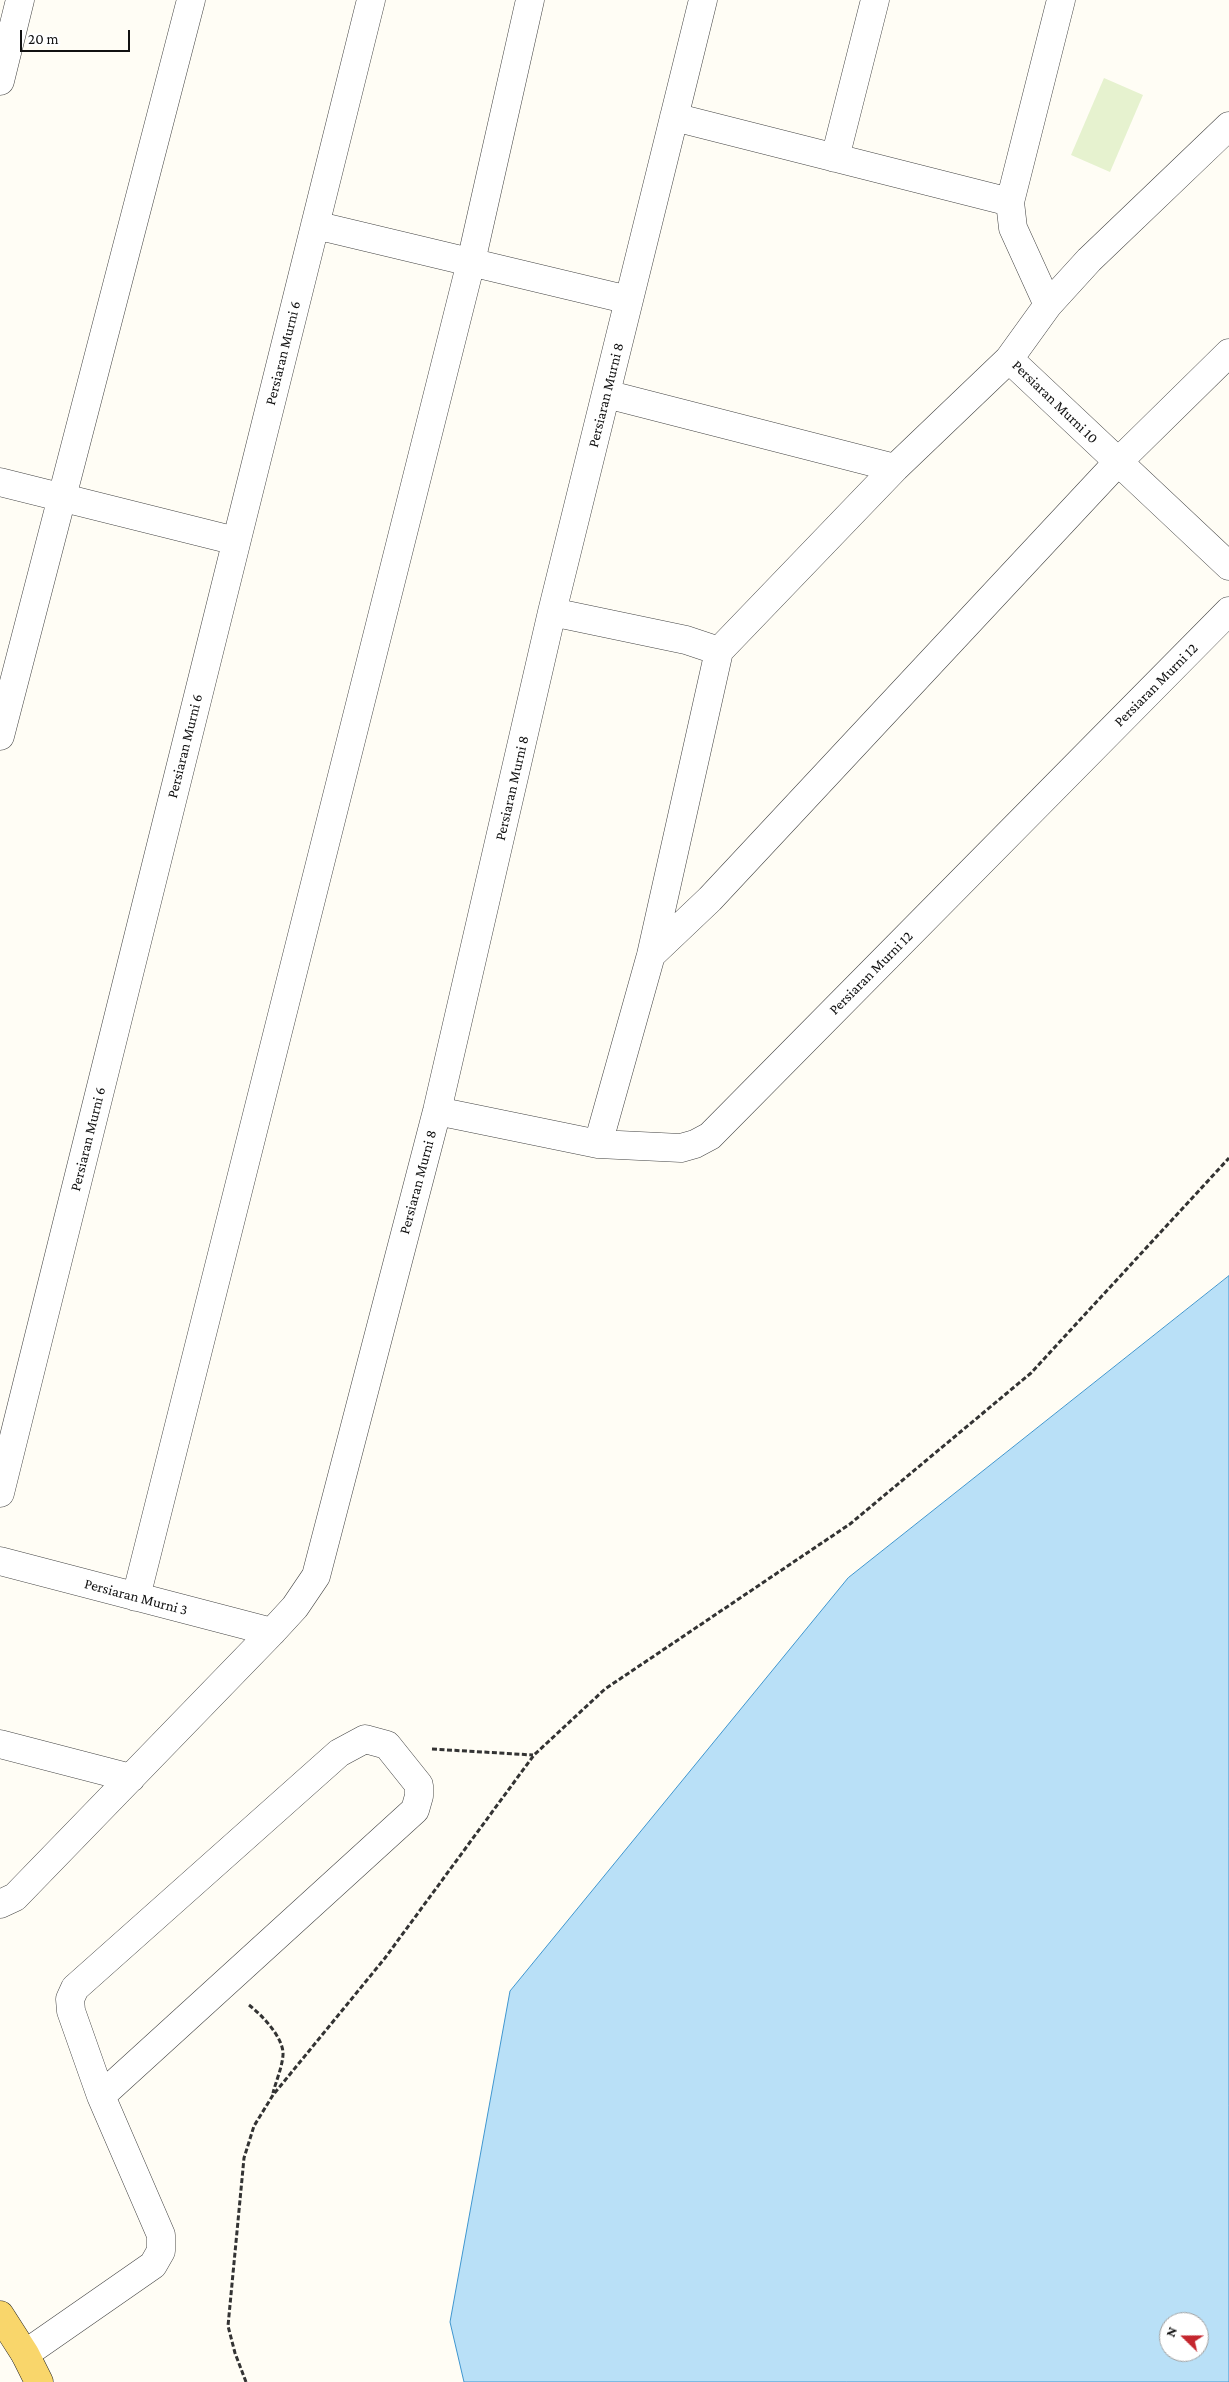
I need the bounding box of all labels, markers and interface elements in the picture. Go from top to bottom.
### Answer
scale bar [22,20,132,52]
text: 20 m [28,31,59,47]
street label: Persiaran Murni 6 [261,299,305,407]
street label: Persiaran Murni 8 [584,341,628,449]
street label: Persiaran Murni 10 [1008,356,1102,448]
street label: Persiaran Murni 12 [1110,639,1202,731]
street label: Persiaran Murni 6 [163,692,207,800]
street label: Persiaran Murni 8 [491,734,533,842]
street label: Persiaran Murni 12 [825,927,917,1019]
street label: Persiaran Murni 6 [66,1085,110,1193]
street label: Persiaran Murni 8 [395,1128,441,1236]
street label: Persiaran Murni 3 [82,1575,190,1619]
north arrow [1159,2312,1209,2362]
text: N [1162,2324,1180,2339]

